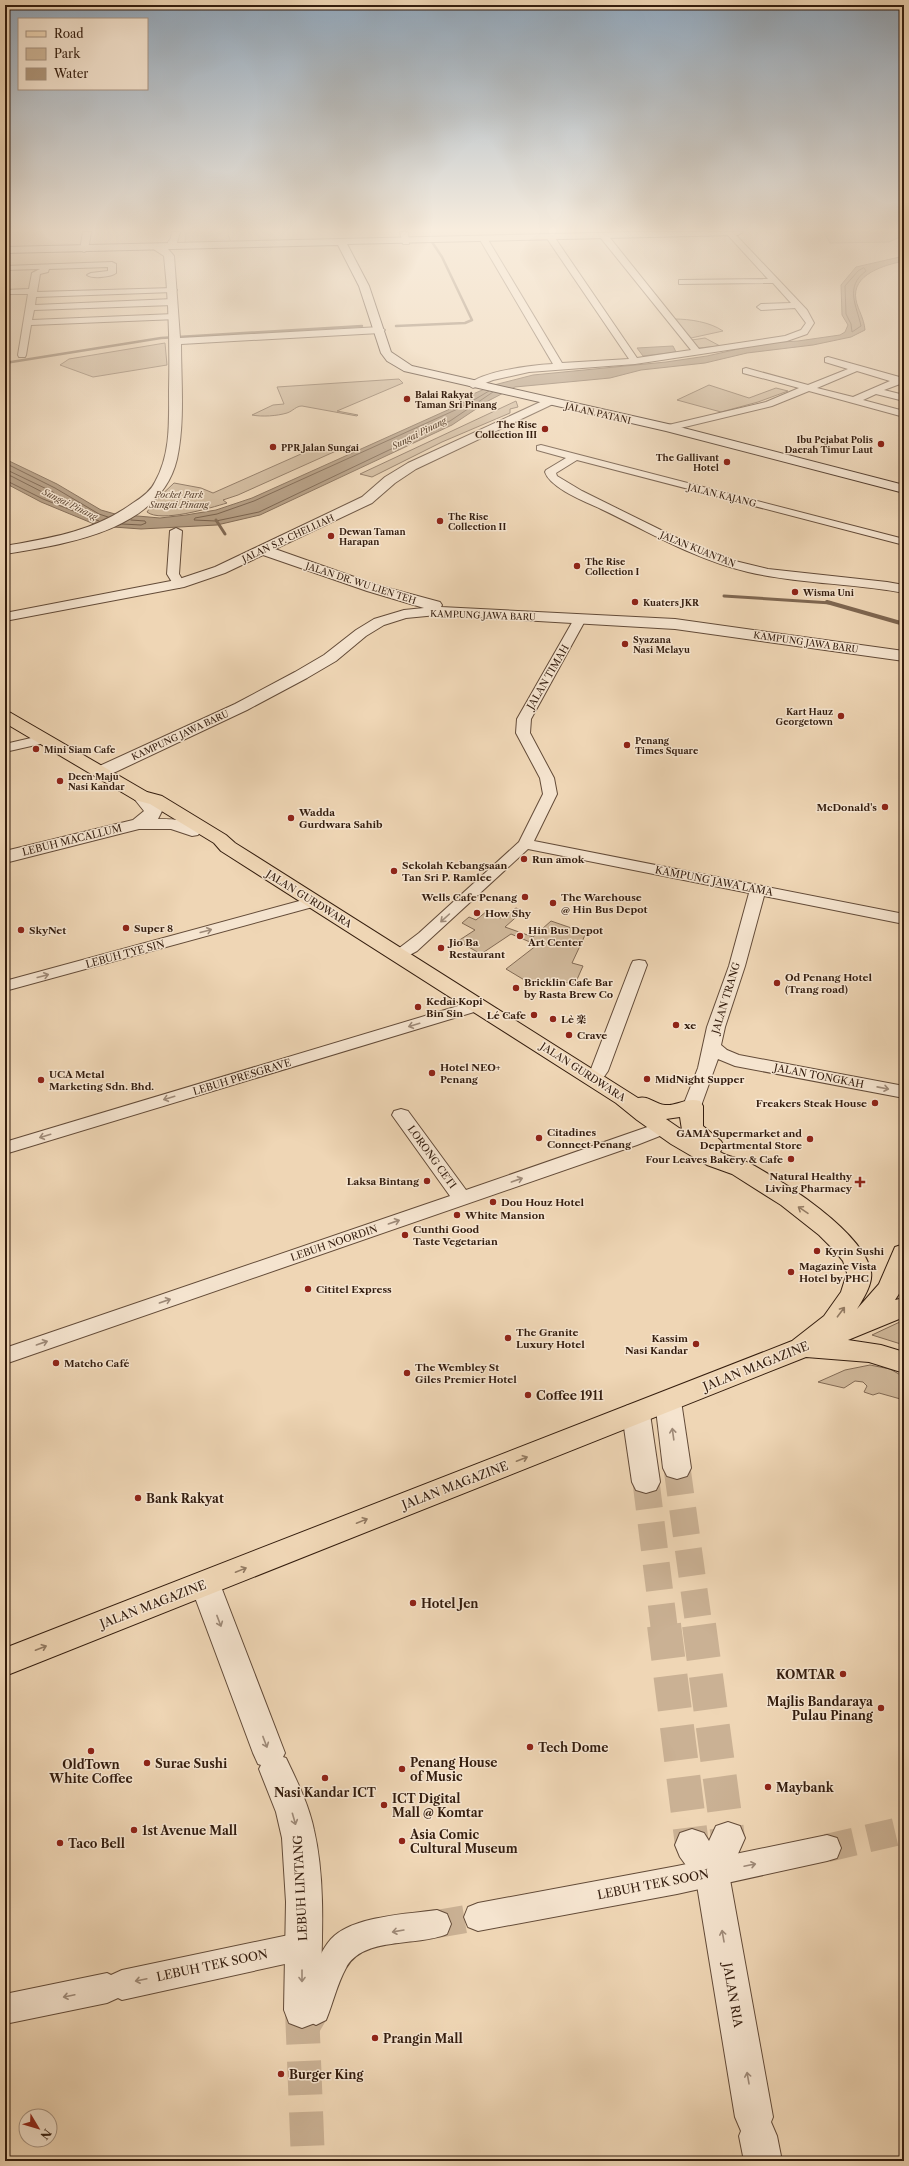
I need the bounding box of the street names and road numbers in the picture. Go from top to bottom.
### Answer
street label: JALAN PATANI [562,400,632,426]
street label: JALAN KAJANG [685,481,758,509]
street label: JALAN S.P. CHELLIAH [238,512,336,565]
street label: JALAN KUANTAN [657,528,738,569]
street label: JALAN DR. WU LIEN TEH [302,559,418,606]
street label: KAMPUNG JAWA BARU [430,608,536,622]
street label: KAMPUNG JAWA BARU [753,629,859,655]
street label: JALAN TIMAH [523,642,572,714]
street label: KAMPUNG JAWA BARU [130,708,230,762]
street label: LEBUH MACALLUM [21,821,123,859]
street label: KAMPUNG JAWA LAMA [654,863,775,899]
street label: JALAN GURDWARA [262,866,355,931]
street label: LEBUH TYE SIN [84,937,166,971]
street label: JALAN TRANG [708,961,743,1037]
street label: JALAN GURDWARA [536,1038,629,1105]
street label: LEBUH PRESGRAVE [191,1056,293,1098]
street label: JALAN TONGKAH [771,1061,865,1091]
street label: LORONG CETI [405,1123,459,1191]
street label: LEBUH NOORDIN [289,1222,379,1264]
street label: JALAN MAGAZINE [699,1338,811,1395]
street label: JALAN MAGAZINE [398,1458,510,1513]
street label: JALAN MAGAZINE [96,1577,208,1632]
street label: LEBUH LINTANG [290,1834,310,1941]
street label: LEBUH TEK SOON [596,1866,710,1902]
street label: LEBUH TEK SOON [155,1946,269,1984]
street label: JALAN RIA [720,1960,746,2030]

